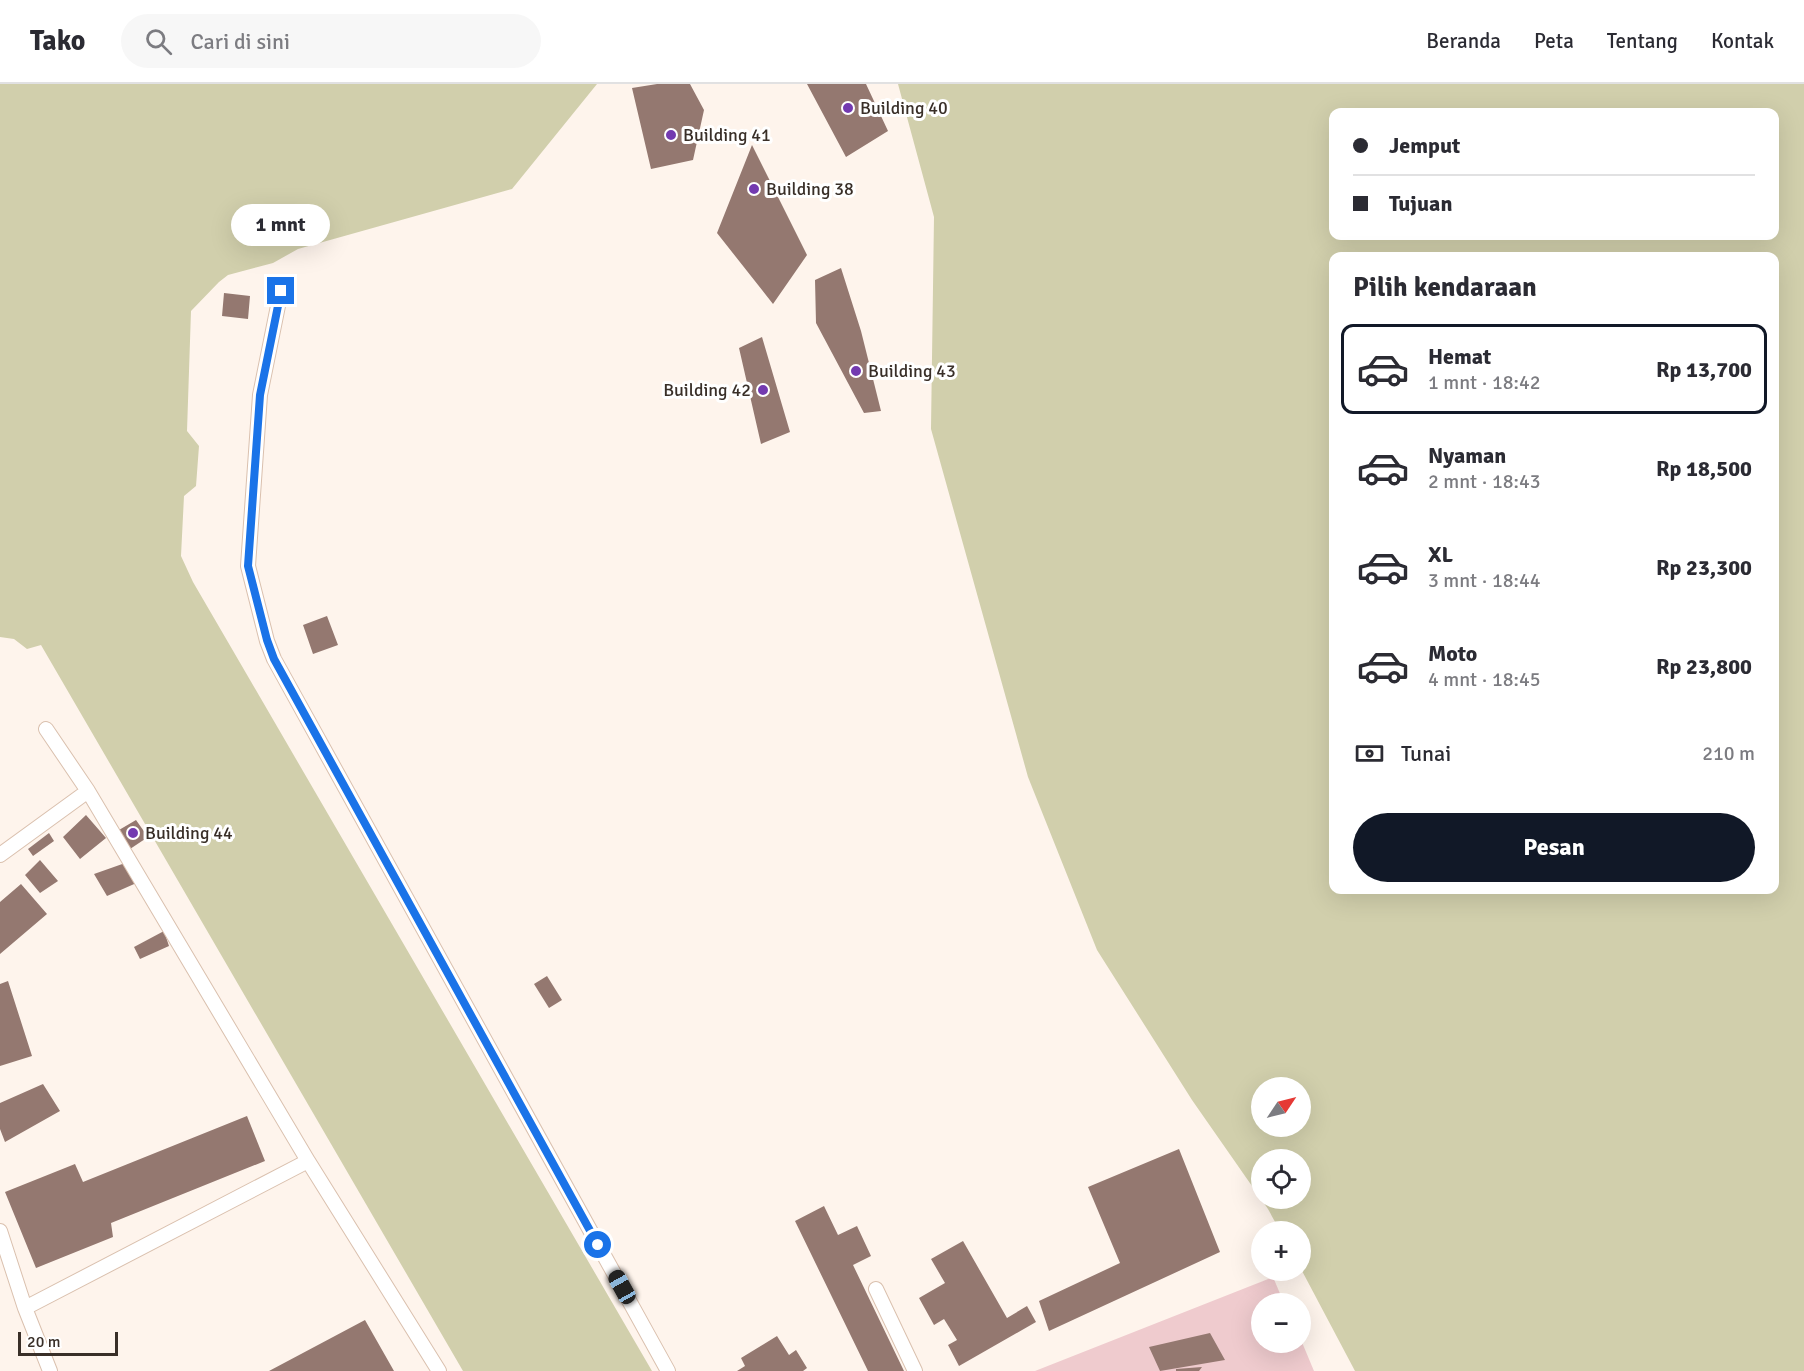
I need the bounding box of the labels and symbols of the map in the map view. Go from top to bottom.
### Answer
place label: Building 40 [860,97,948,119]
marker: Building 40 [841,101,855,115]
place label: Building 41 [683,124,771,146]
marker: Building 41 [664,128,678,142]
place label: Building 38 [766,178,854,200]
marker: Building 38 [747,182,761,196]
callout: 1 mnt [232,204,330,246]
route end [267,277,294,304]
place label: Building 43 [868,360,956,382]
marker: Building 43 [849,364,863,378]
place label: Building 42 [663,379,751,401]
marker: Building 42 [756,383,770,397]
place label: Building 44 [145,822,233,844]
marker: Building 44 [126,826,140,840]
north arrow [1251,1077,1311,1137]
route start [584,1231,611,1258]
car [605,1267,639,1307]
scale bar [18,1329,118,1356]

